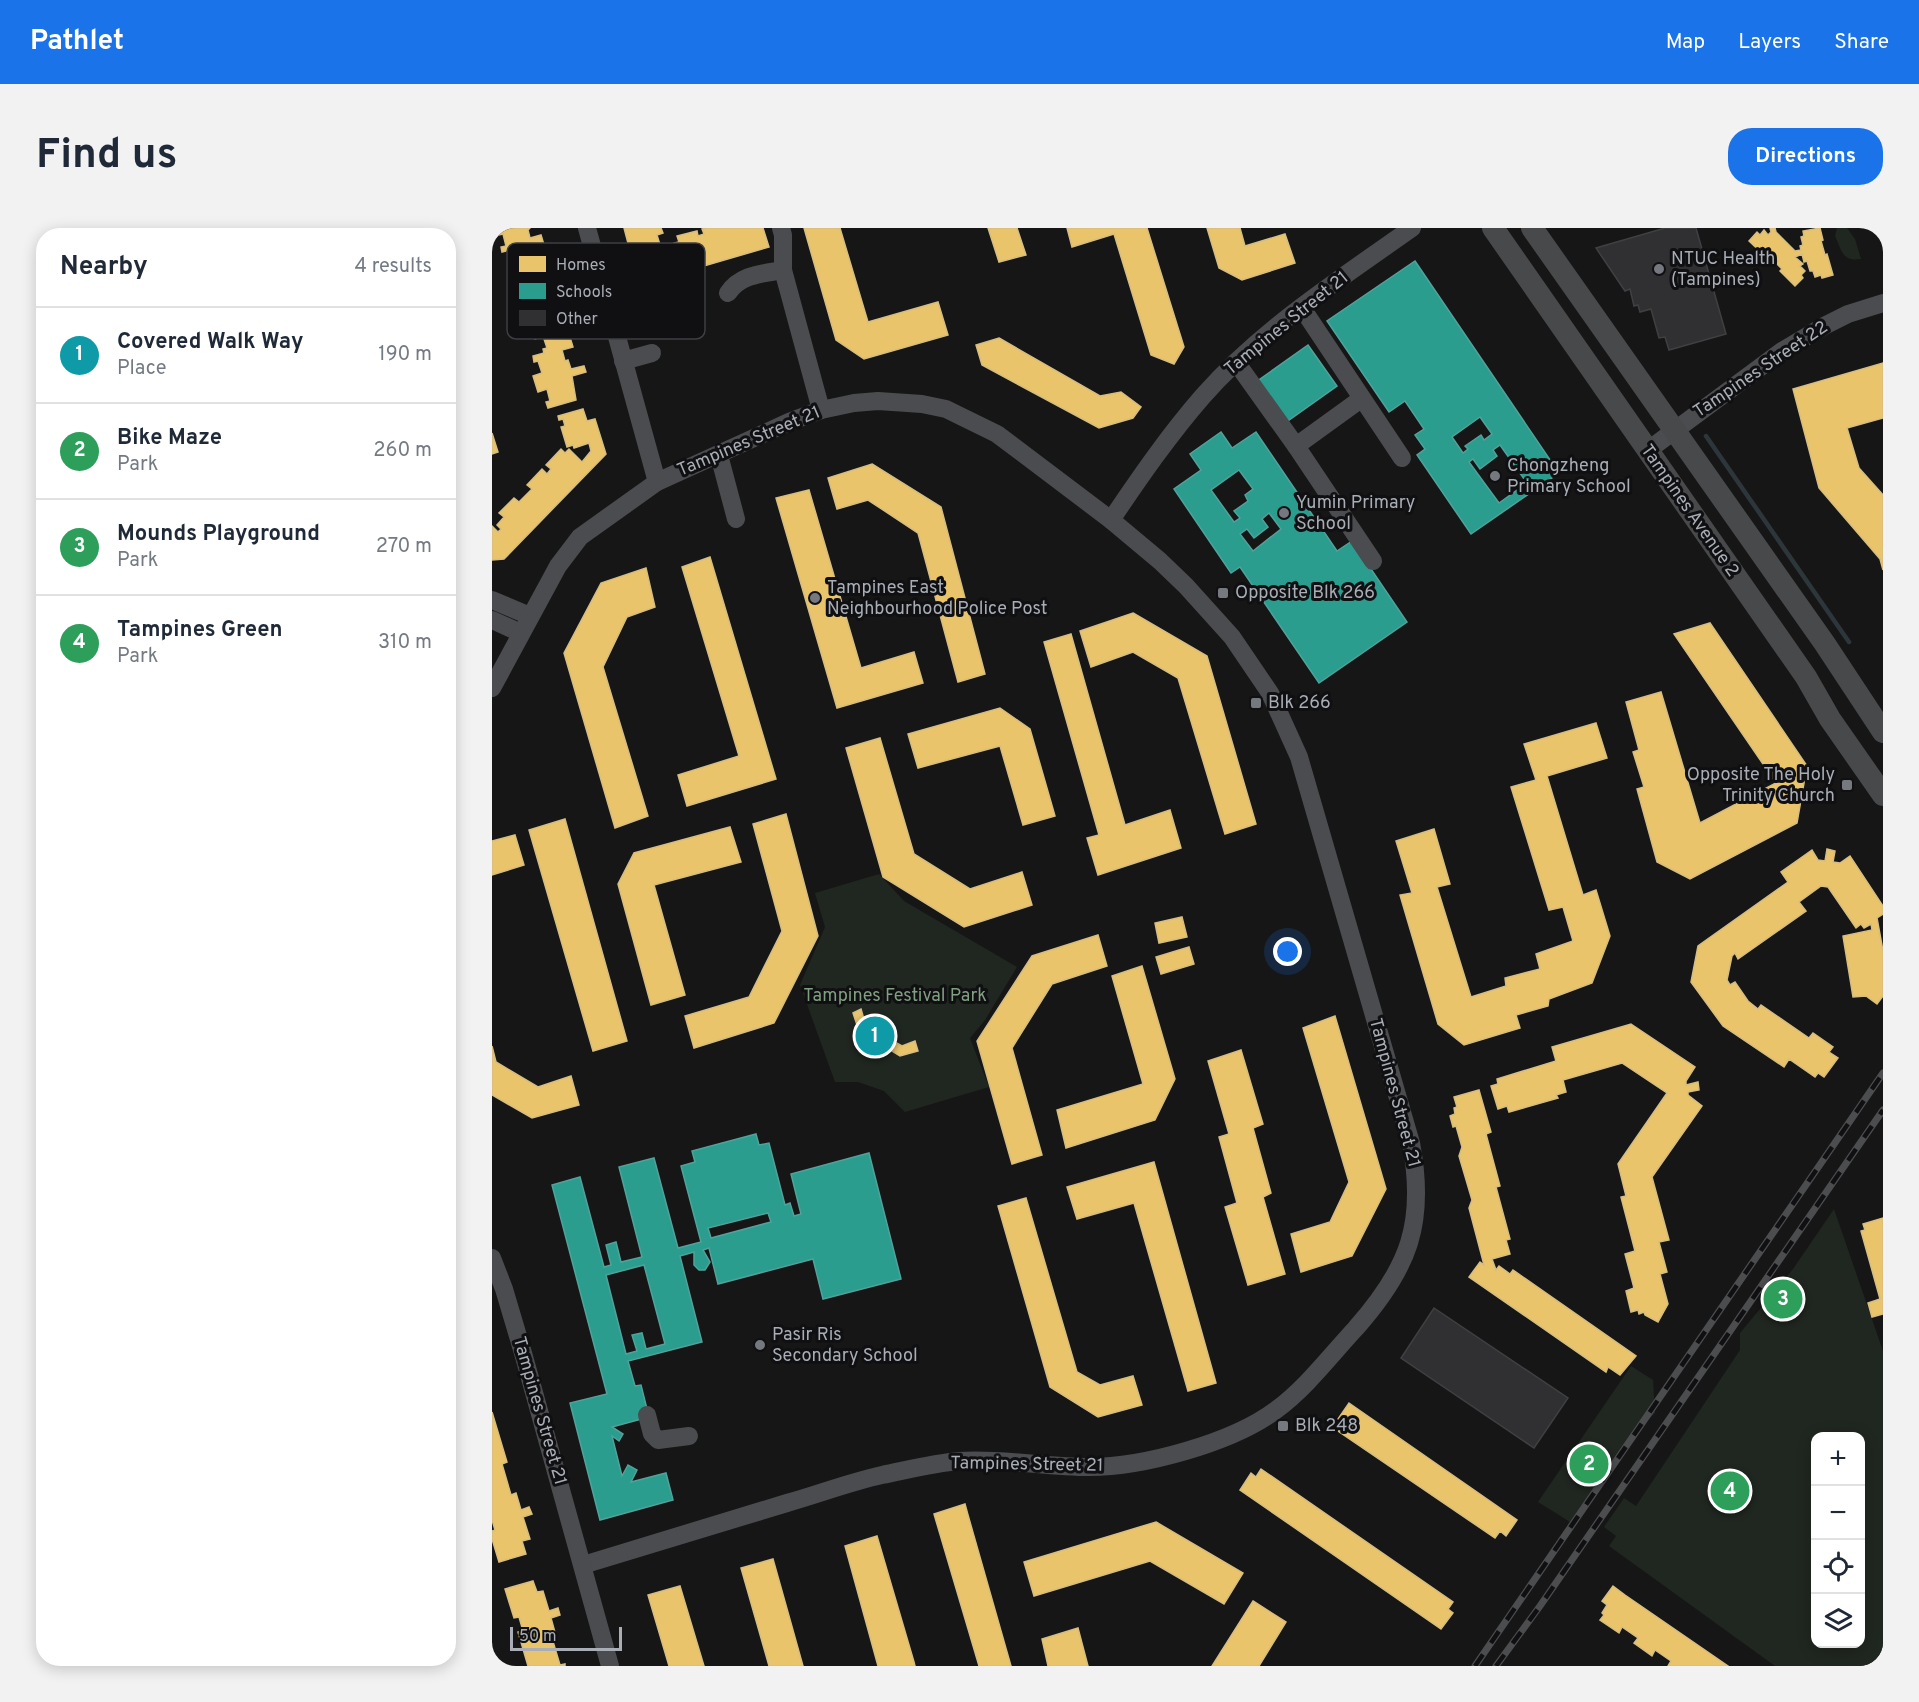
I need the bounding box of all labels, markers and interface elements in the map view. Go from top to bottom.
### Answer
text: Pathlet [30,24,124,60]
text: Map [1666,29,1705,56]
text: Layers [1738,29,1801,56]
text: Share [1834,29,1889,56]
button: Directions [1728,128,1883,185]
text: Find us [36,130,177,183]
legend [507,243,705,339]
place label: NTUC Health (Tampines) [1671,248,1775,292]
text: Nearby [60,251,148,284]
text: 4 results [355,254,432,280]
text: Homes [556,256,606,276]
marker: NTUC Health (Tampines) [1652,262,1666,276]
street label: Tampines Street 21 [1220,267,1354,381]
text: Schools [556,283,612,303]
text: Other [556,310,598,330]
street label: Tampines Street 22 [1689,316,1833,424]
text: Covered Walk Way [117,329,303,356]
text: 1 [76,342,84,368]
text: 190 m [378,342,432,368]
text: Place [117,356,167,382]
street label: Tampines Street 21 [674,401,824,483]
text: Bike Maze [117,425,222,452]
text: 2 [73,438,86,464]
text: 260 m [373,438,432,464]
street label: Tampines Avenue 2 [1635,440,1743,582]
text: Park [117,452,158,478]
place label: Chongzheng Primary School [1507,455,1631,499]
marker: Chongzheng Primary School [1488,469,1502,483]
place label: Yumin Primary School [1296,492,1415,536]
marker: Yumin Primary School [1277,506,1291,520]
text: Mounds Playground [117,521,320,548]
text: 3 [74,534,86,560]
text: 270 m [376,534,432,560]
text: Park [117,548,158,574]
place label: Tampines East Neighbourhood Police Post [827,577,1047,621]
place label: Opposite Blk 266 [1235,582,1375,605]
marker: Opposite Blk 266 [1216,586,1230,600]
marker: Tampines East Neighbourhood Police Post [808,591,822,605]
text: Tampines Green [117,617,283,644]
text: 4 [73,630,86,656]
text: 310 m [378,630,432,656]
text: Park [117,644,158,670]
place label: Blk 266 [1268,692,1331,715]
marker: Blk 266 [1249,696,1263,710]
place label: Opposite The Holy Trinity Church [1687,764,1835,808]
marker: Opposite The Holy Trinity Church [1840,778,1854,792]
your location [1273,937,1302,966]
park label: Tampines Festival Park [803,985,987,1008]
pin: 1 [856,1014,895,1058]
street label: Tampines Street 21 [1363,1016,1425,1170]
pin: 3 [1764,1276,1802,1322]
place label: Pasir Ris Secondary School [772,1324,918,1368]
street label: Tampines Street 21 [507,1334,571,1488]
marker: Pasir Ris Secondary School [753,1338,767,1352]
place label: Blk 248 [1295,1415,1358,1438]
marker: Blk 248 [1276,1419,1290,1433]
map controls [1811,1432,1865,1648]
button: + [1811,1432,1865,1486]
pin: 2 [1570,1442,1608,1486]
street label: Tampines Street 21 [950,1452,1104,1478]
pin: 4 [1710,1468,1750,1514]
button: − [1811,1486,1865,1540]
button: locate [1811,1540,1865,1594]
button: layers [1811,1594,1865,1648]
scale bar [510,1624,622,1652]
text: 50 m [519,1627,557,1647]

